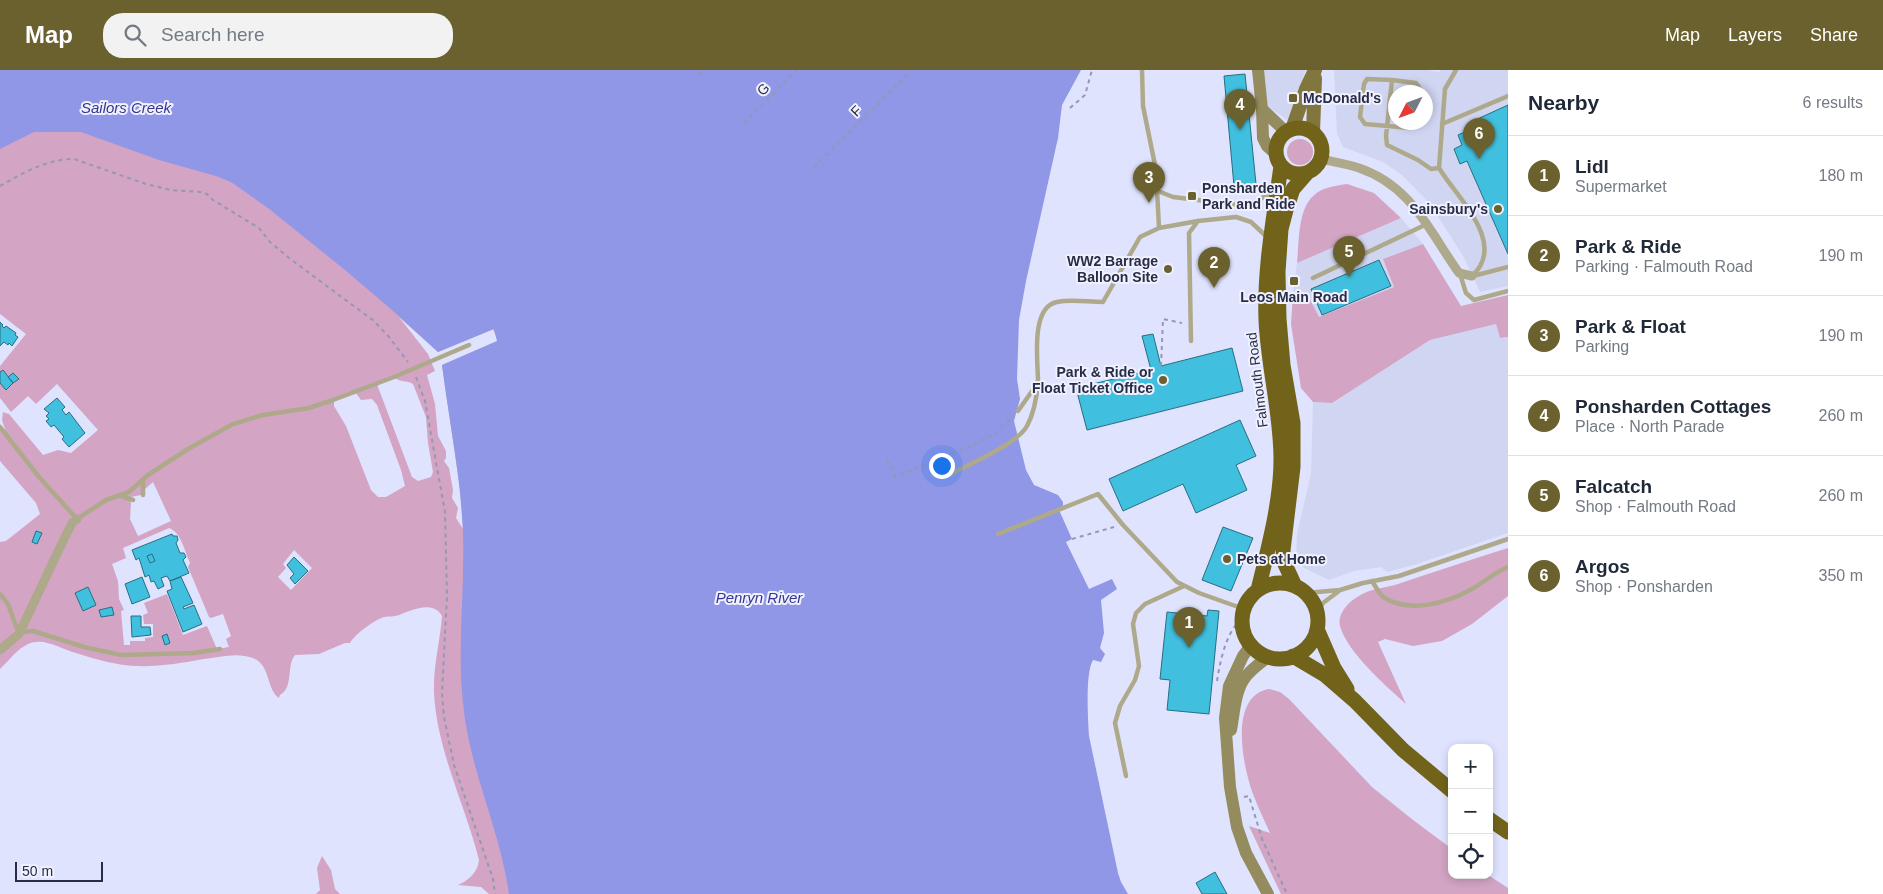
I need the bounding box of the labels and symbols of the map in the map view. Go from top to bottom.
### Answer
street label: G [753,79,773,99]
north arrow [1388,85,1433,130]
pin: 4 [1224,89,1256,130]
place label: McDonald's [1303,90,1381,106]
marker: McDonald's [1287,92,1299,104]
water label: Sailors Creek [81,99,173,116]
street label: F [847,102,865,120]
pin: 6 [1463,118,1495,159]
pin: 3 [1133,162,1165,203]
place label: Ponsharden Park and Ride [1202,180,1296,212]
marker: Ponsharden Park and Ride [1186,190,1198,202]
place label: Sainsbury's [1409,201,1488,217]
marker: Sainsbury's [1492,203,1504,215]
pin: 5 [1333,236,1365,277]
pin: 2 [1198,247,1230,288]
place label: WW2 Barrage Balloon Site [1067,253,1158,285]
marker: WW2 Barrage Balloon Site [1162,263,1174,275]
marker: Leos Main Road [1288,275,1300,287]
place label: Leos Main Road [1240,289,1348,305]
street label: Falmouth Road [1243,332,1271,428]
place label: Park & Ride or Float Ticket Office [1032,364,1154,396]
marker: Park & Ride or Float Ticket Office [1157,374,1169,386]
your location [929,453,955,479]
place label: Pets at Home [1237,551,1326,567]
marker: Pets at Home [1221,553,1233,565]
water label: Penryn River [716,589,803,606]
pin: 1 [1173,607,1205,648]
scale bar [15,859,102,882]

